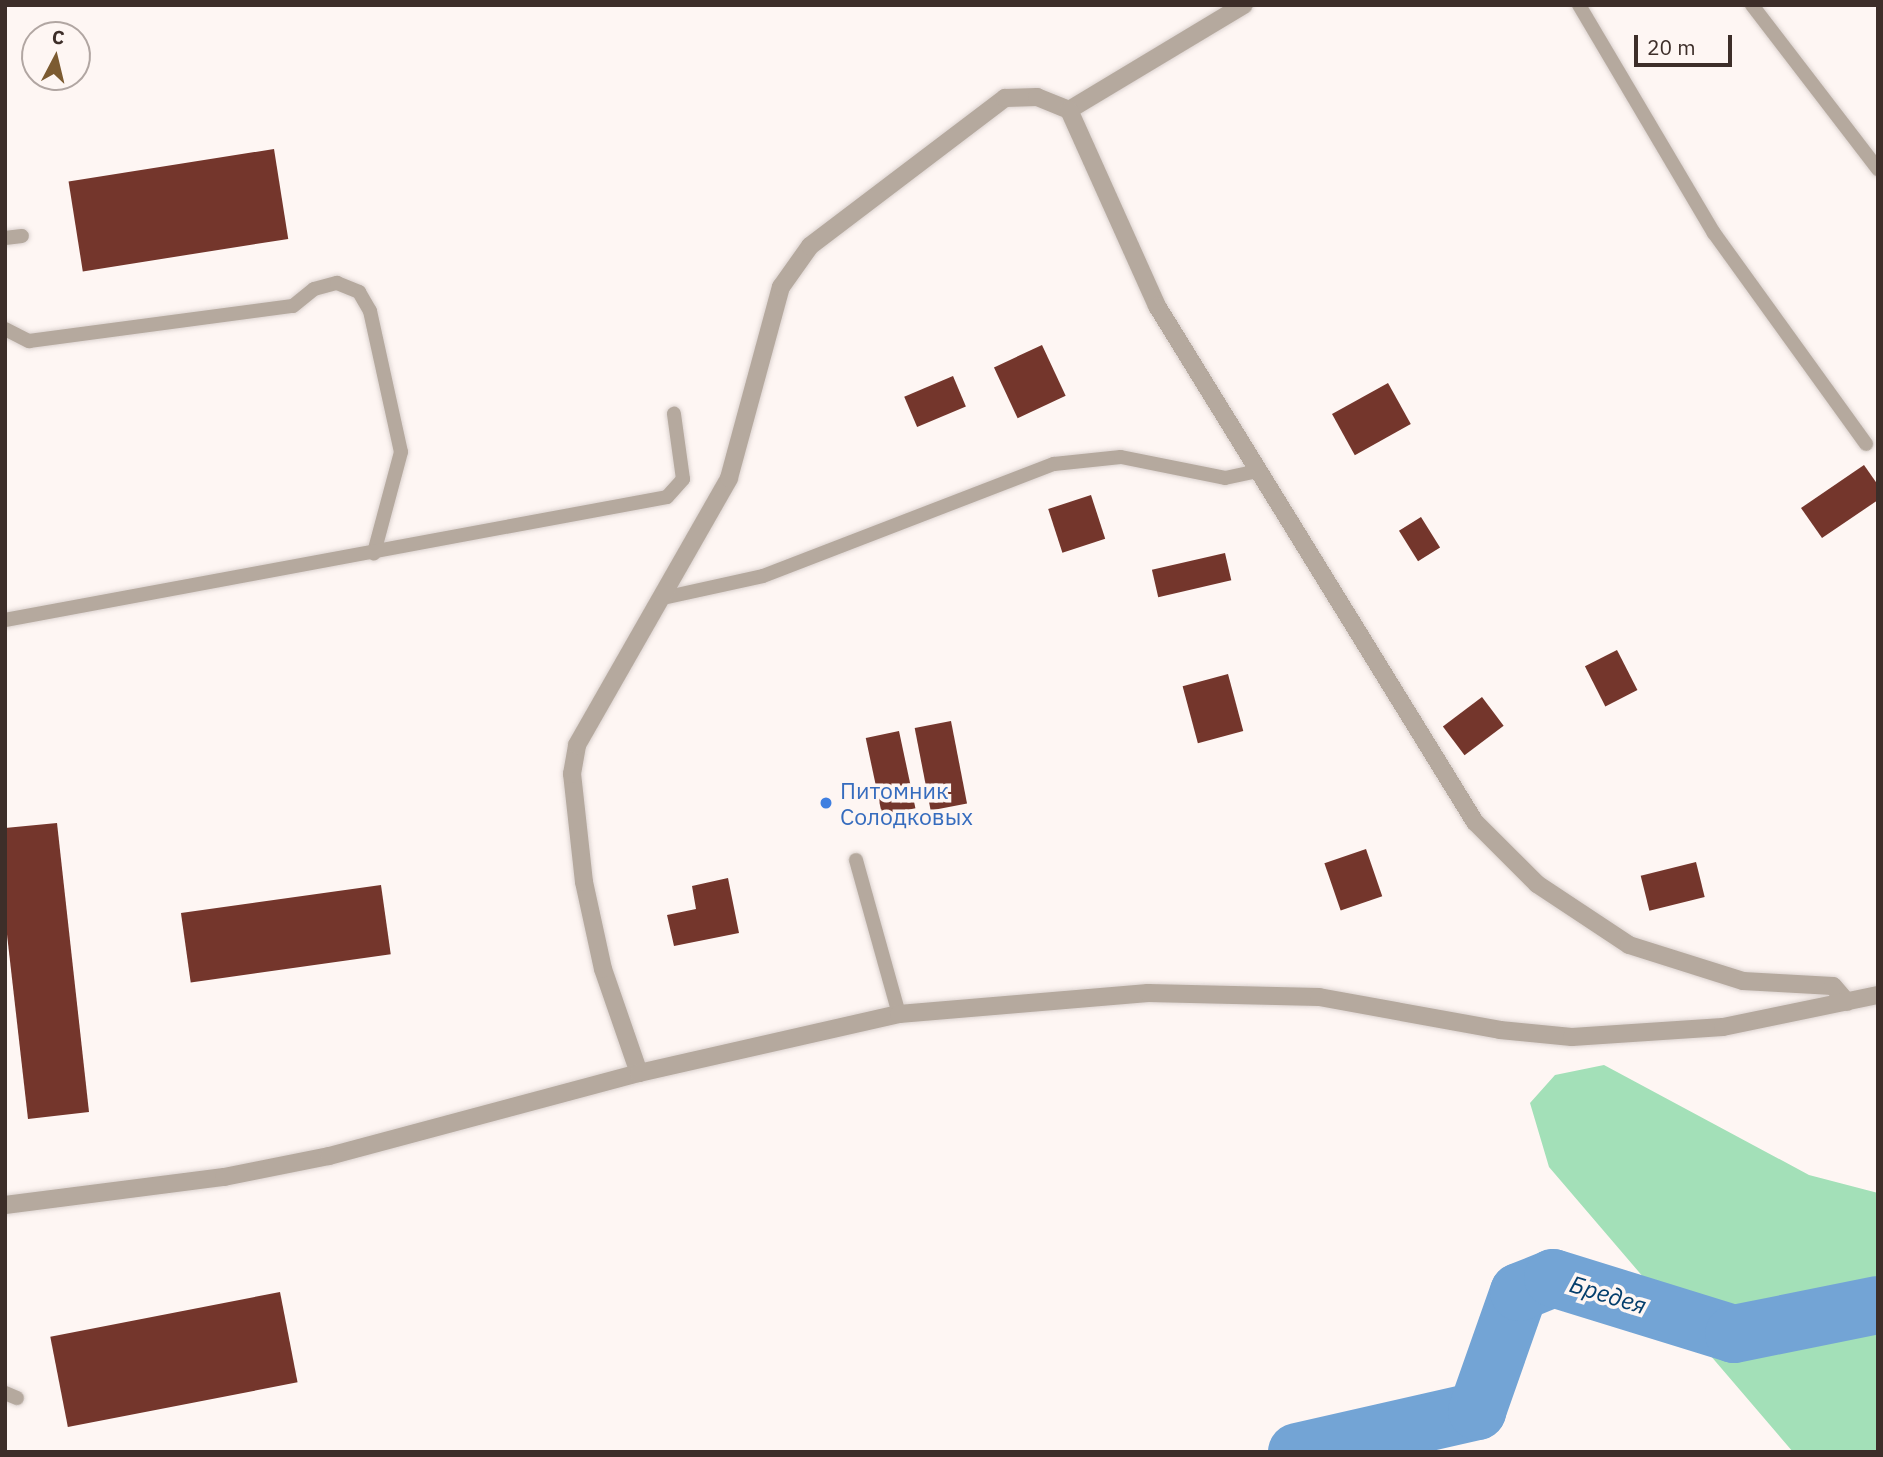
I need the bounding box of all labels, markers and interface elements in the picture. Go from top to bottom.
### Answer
north arrow [21,21,91,91]
scale bar [1638,21,1736,65]
text: С [51,24,66,50]
text: 20 m [1647,33,1696,61]
place label: Питомник Солодковых [840,776,973,830]
marker: Питомник Солодковых [818,795,834,811]
water label: Бредея [1566,1270,1650,1320]

